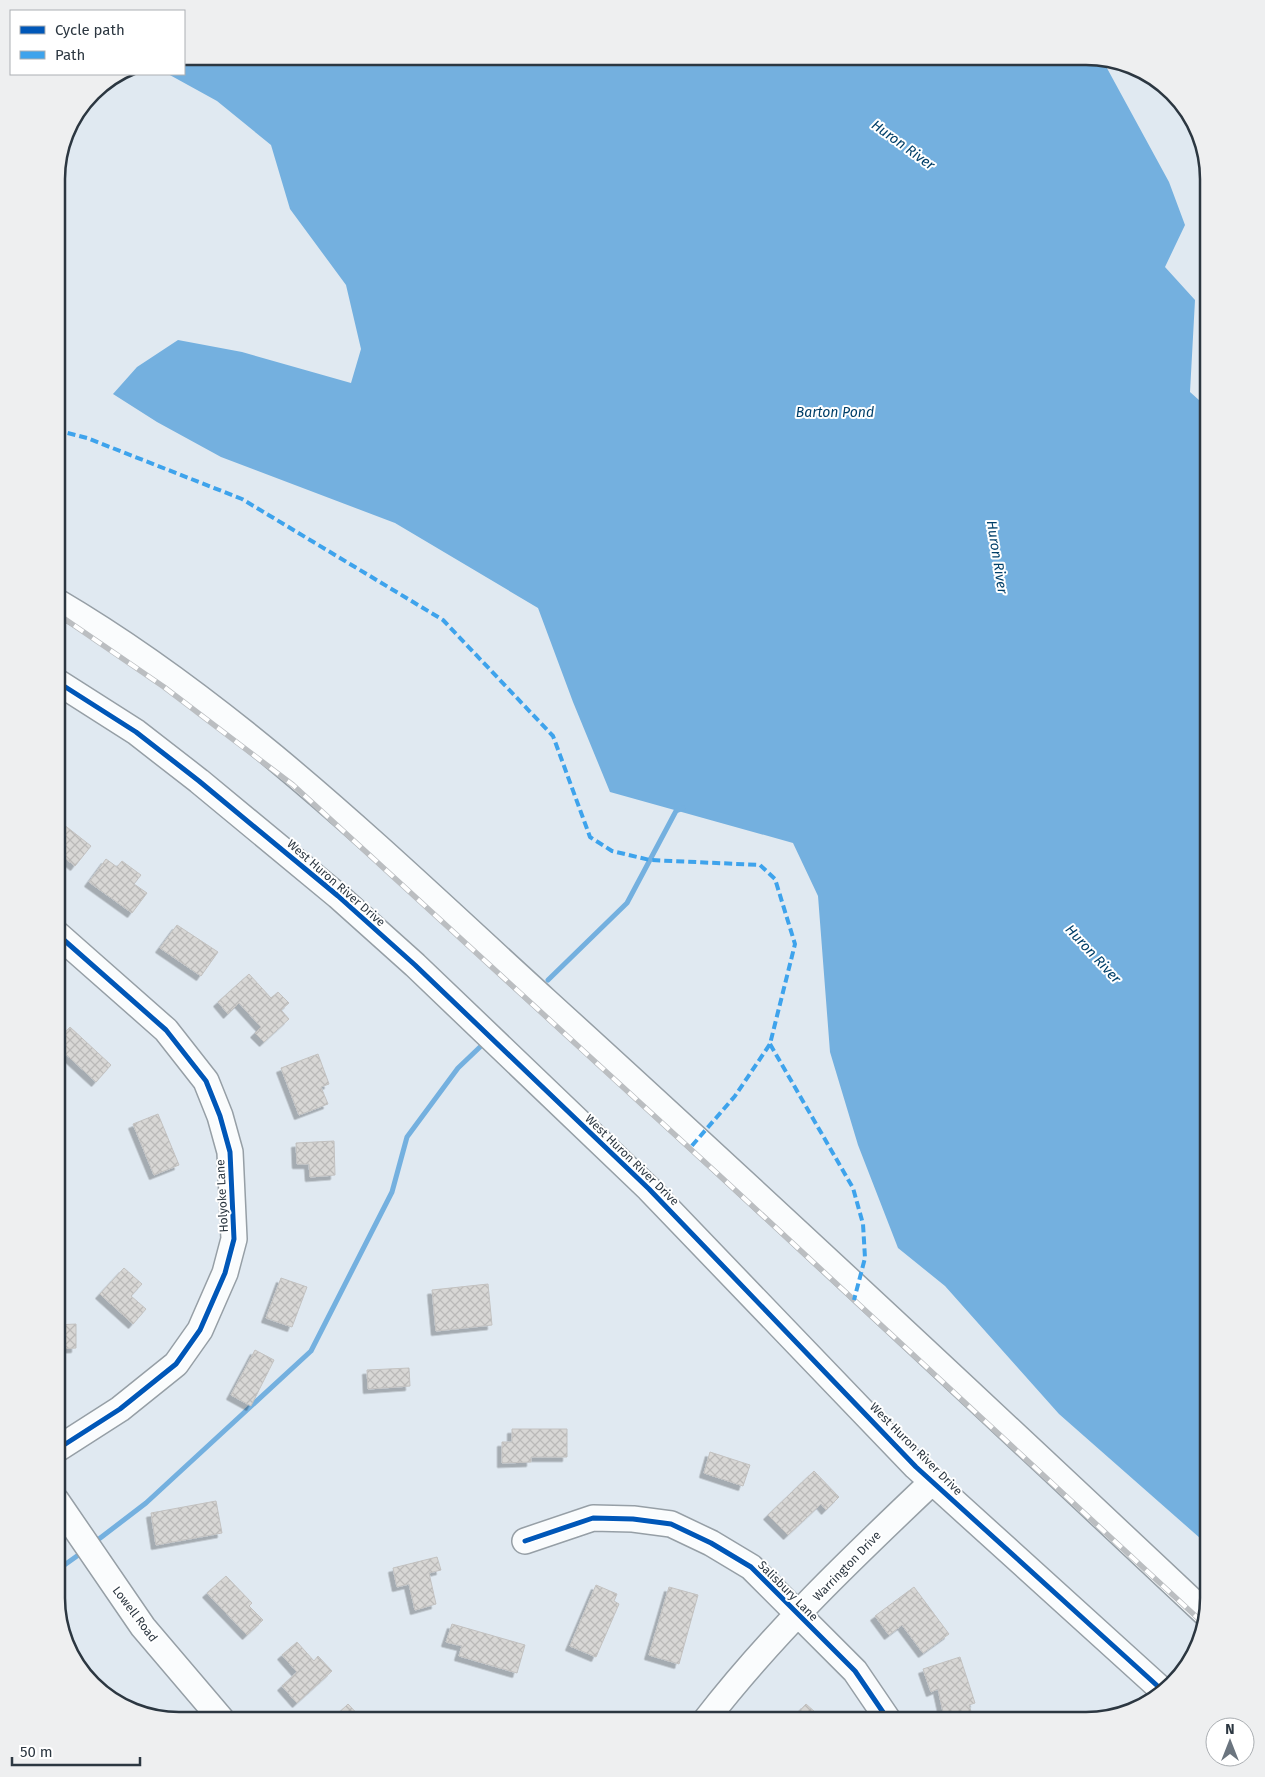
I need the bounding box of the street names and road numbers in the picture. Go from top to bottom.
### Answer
street label: West Huron River Drive [284,837,388,929]
street label: West Huron River Drive [582,1112,682,1208]
street label: Holyoke Lane [213,1159,231,1233]
street label: West Huron River Drive [867,1400,965,1498]
street label: Warrington Drive [810,1528,884,1604]
street label: Salisbury Lane [755,1558,821,1624]
street label: Lowell Road [110,1584,160,1644]

